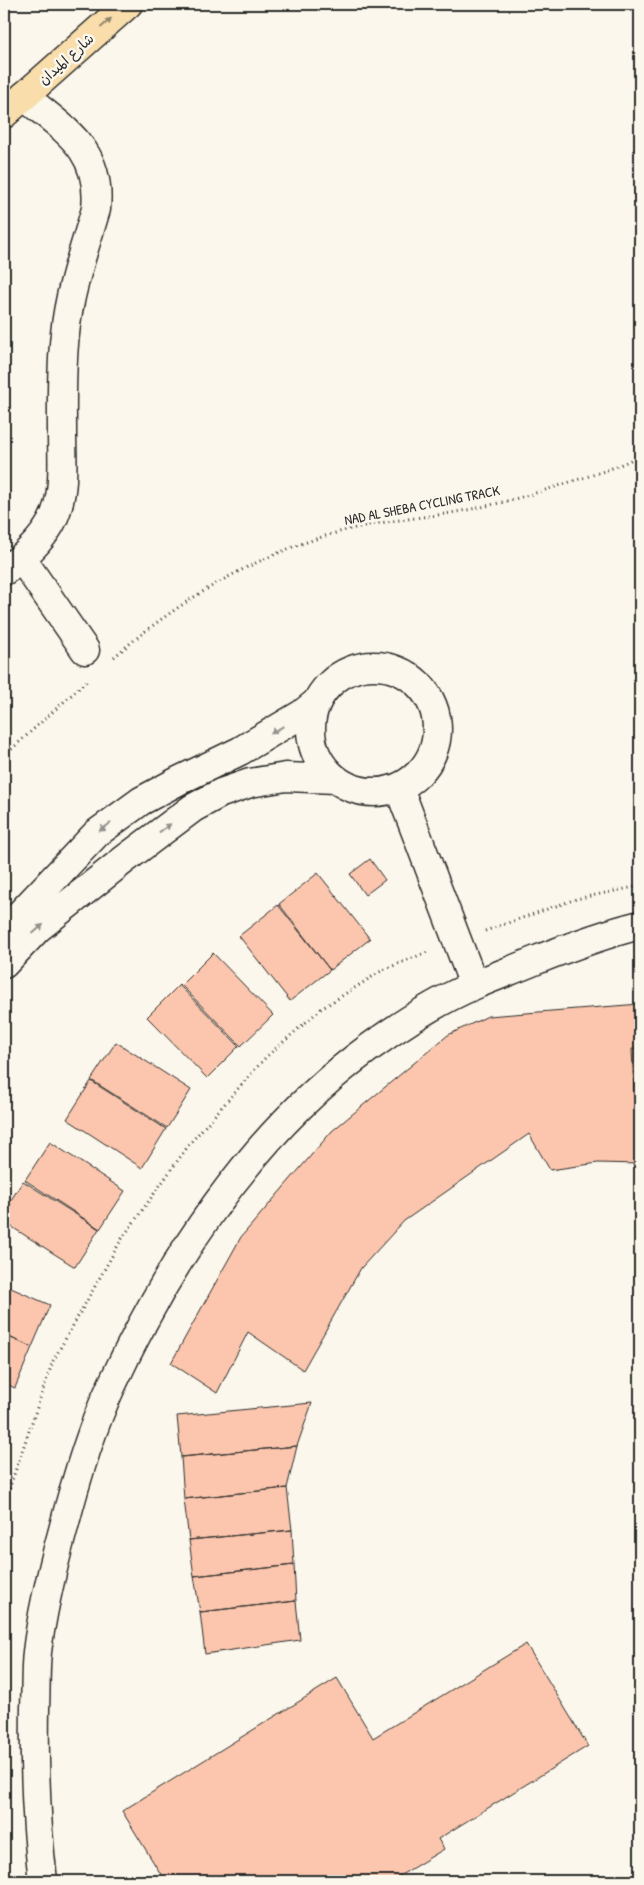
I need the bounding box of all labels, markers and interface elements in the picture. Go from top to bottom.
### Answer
one-way arrow [99,18,112,29]
street label: شارع الميدان [34,29,98,89]
street label: NAD AL SHEBA CYCLING TRACK [343,480,502,529]
one-way arrow [270,725,283,734]
one-way arrow [98,822,112,832]
one-way arrow [158,823,172,833]
one-way arrow [32,923,44,935]

